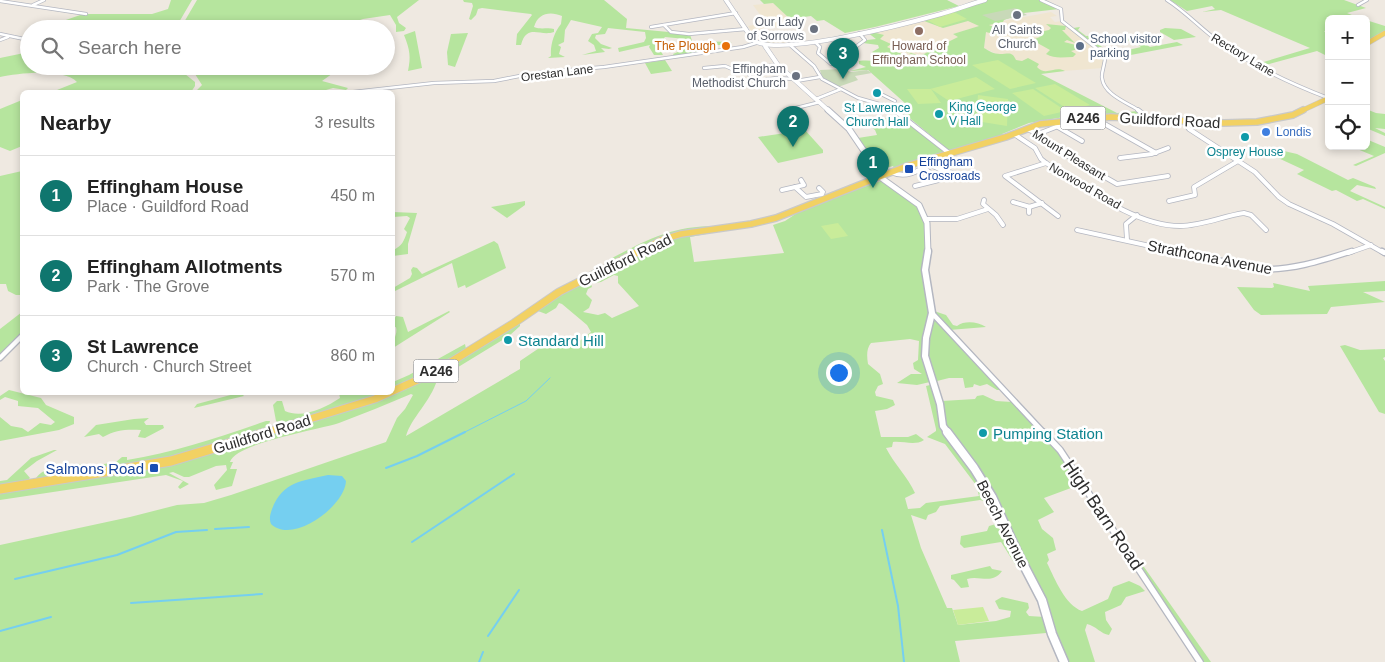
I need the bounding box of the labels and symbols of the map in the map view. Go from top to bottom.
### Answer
marker: All Saints Church [1011,9,1023,21]
place label: Our Lady of Sorrows [747,15,804,43]
marker: Our Lady of Sorrows [808,23,820,35]
place label: All Saints Church [992,23,1042,51]
marker: Howard of Effingham School [913,25,925,37]
street label: Rectory Lane [1209,31,1277,80]
place label: School visitor parking [1090,32,1161,60]
pin: 3 [827,38,859,79]
place label: The Plough [655,39,716,53]
place label: Howard of Effingham School [872,39,966,67]
marker: The Plough [720,40,732,52]
marker: School visitor parking [1074,40,1086,52]
street label: Orestan Lane [520,62,594,84]
place label: Effingham Methodist Church [692,62,786,90]
marker: Effingham Methodist Church [790,70,802,82]
marker: St Lawrence Church Hall [871,87,883,99]
place label: King George V Hall [949,100,1017,128]
place label: St Lawrence Church Hall [844,101,911,129]
pin: 2 [777,106,809,147]
road number: A246 [1060,106,1106,130]
marker: King George V Hall [933,108,945,120]
street label: Guildford Road [1119,109,1221,131]
place label: Londis [1276,125,1311,139]
marker: Londis [1260,126,1272,138]
street label: Mount Pleasant [1030,127,1109,183]
marker: Osprey House [1239,131,1251,143]
place label: Osprey House [1207,145,1284,159]
pin: 1 [857,147,889,188]
place label: Effingham Crossroads [919,155,980,183]
street label: Norwood Road [1047,160,1123,212]
marker: Effingham Crossroads [903,163,915,175]
street label: Guildford Road [576,230,674,290]
street label: Strathcona Avenue [1146,237,1274,277]
place label: Standard Hill [518,332,604,349]
marker: Standard Hill [502,334,514,346]
road number: A246 [414,360,458,382]
your location [826,360,852,386]
street label: Guildford Road [211,411,313,457]
place label: Pumping Station [993,425,1103,442]
marker: Pumping Station [977,427,989,439]
street label: High Barn Road [1059,456,1147,574]
place label: Salmons Road [46,460,144,477]
marker: Salmons Road [148,462,160,474]
street label: Beech Avenue [974,477,1032,571]

